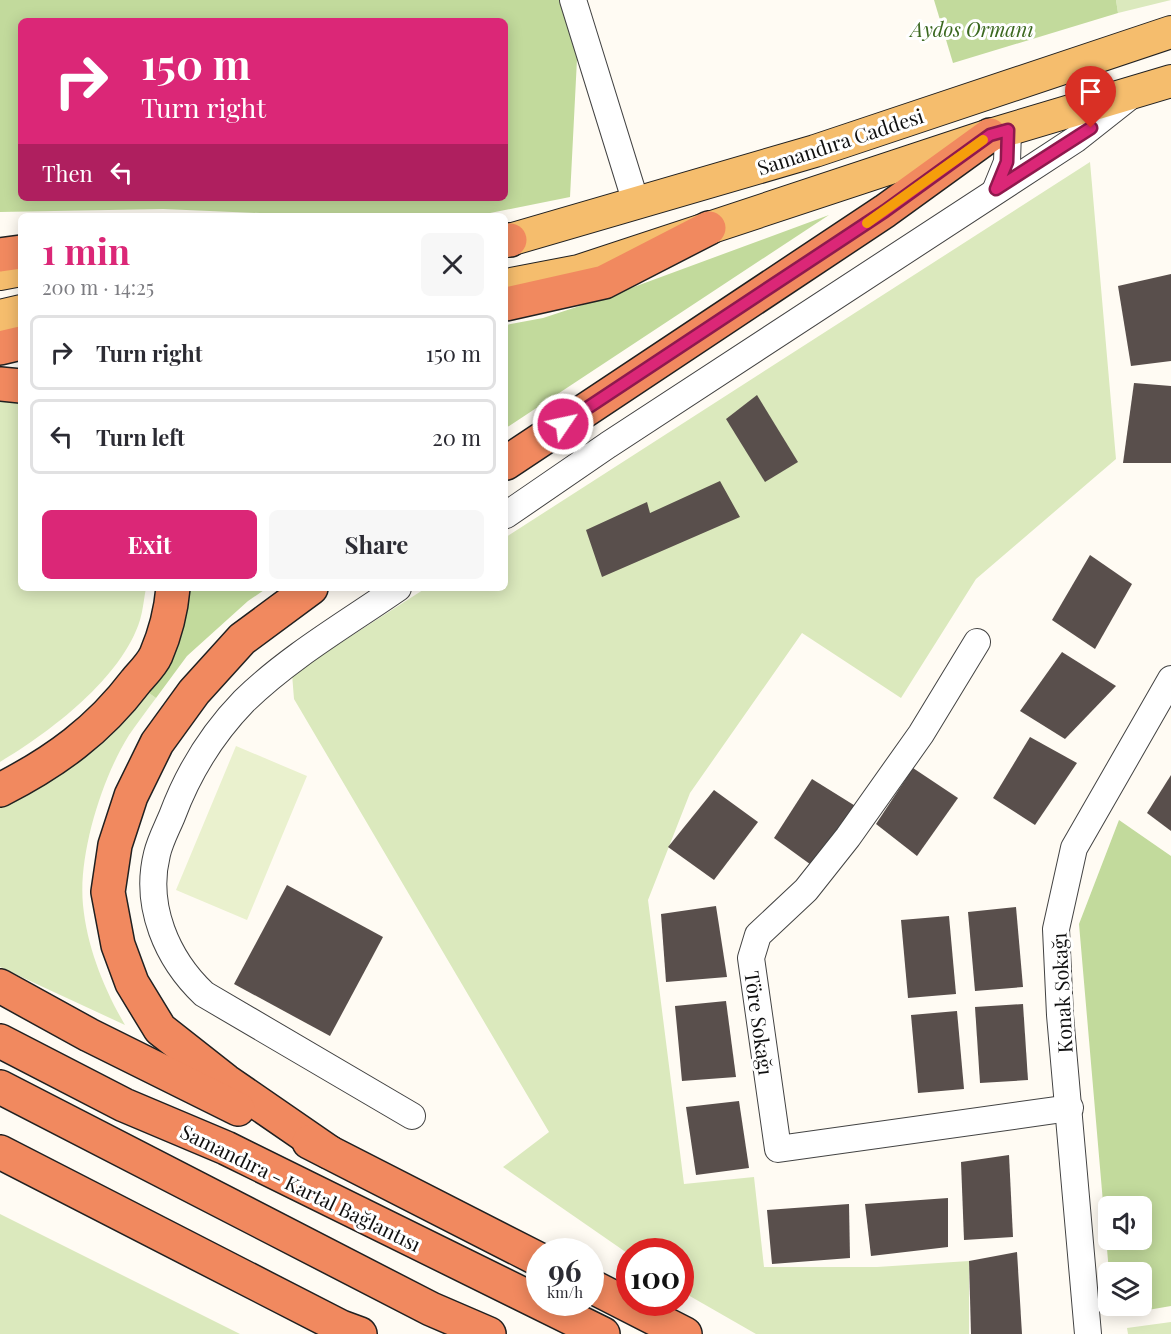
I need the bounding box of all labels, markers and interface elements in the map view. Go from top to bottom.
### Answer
park label: Aydos Ormanı [909,15,1033,42]
text: 150 m [141,35,251,91]
icon: right [42,42,120,120]
pin [1065,66,1116,128]
icon: arrive [1074,75,1107,108]
text: Turn right [141,89,266,125]
street label: Samandıra Caddesi [753,101,927,181]
icon: left [105,156,138,189]
text: Then [42,158,93,188]
text: 1 min [42,226,130,274]
button: close [421,233,484,296]
text: 200 m · 14:25 [42,273,154,300]
icon: right [45,336,78,369]
text: Turn right [96,338,202,368]
text: 150 m [426,338,481,368]
position arrow [531,392,595,456]
icon: left [45,420,78,453]
text: Turn left [96,422,185,452]
text: 20 m [432,422,481,452]
button: Exit [42,510,257,579]
button: Share [269,510,484,579]
street label: Konak Sokağı [1044,932,1078,1054]
street label: Töre Sokağı [739,969,781,1077]
street label: Samandıra - Kartal Bağlantısı [176,1117,426,1257]
map controls [1098,1196,1152,1316]
button: sound [1098,1196,1152,1250]
speed limit sign: 100 [616,1238,694,1316]
text: 96 [548,1250,582,1290]
button: layers [1098,1262,1152,1316]
text: km/h [547,1282,583,1302]

